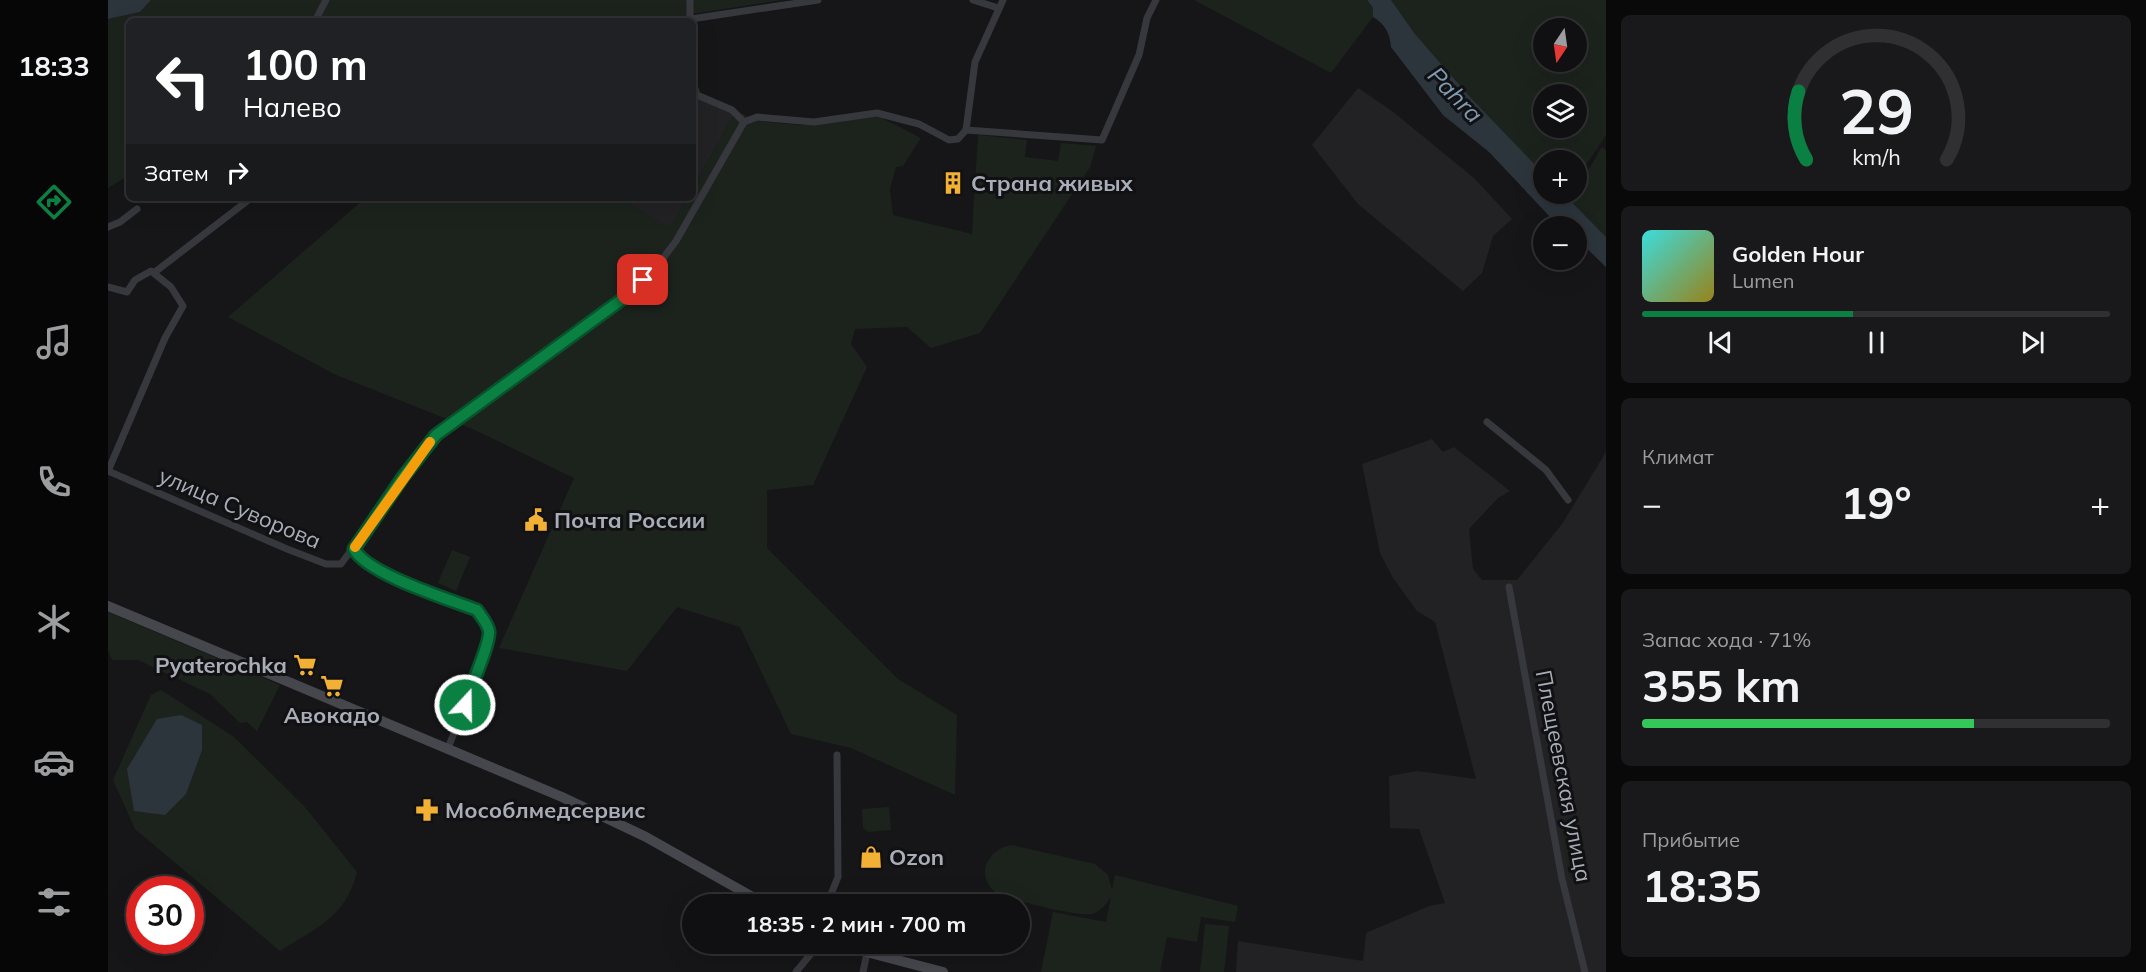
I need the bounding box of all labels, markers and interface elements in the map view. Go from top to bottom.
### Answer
north arrow [1533,18,1587,72]
map controls [1533,18,1587,270]
text: 100 m [243,38,368,91]
icon: left [144,42,222,120]
text: 18:33 [18,49,90,83]
water label: Pahra [1422,60,1490,129]
text: 29 [1839,71,1913,150]
button: layers [1533,84,1587,138]
text: Налево [243,90,342,124]
text: km/h [1852,144,1900,171]
button: + [1533,150,1587,204]
icon: right [221,156,254,189]
text: Затем [144,159,209,187]
place label: Страна живых [971,169,1133,197]
building icon: Страна живых [940,170,966,196]
icon: directions [33,181,75,223]
button: − [1533,216,1587,270]
text: Golden Hour [1732,240,1864,268]
pin [617,254,668,305]
icon: arrive [626,263,659,296]
text: Lumen [1732,268,1794,293]
icon: music [33,321,75,363]
icon: previous [1704,326,1737,359]
icon: pause [1860,326,1893,359]
icon: next [2016,326,2049,359]
text: Климат [1642,444,1714,469]
icon: phone [33,461,75,503]
street label: улица Суворова [155,461,325,555]
text: 19° [1840,474,1912,530]
text: − [1642,483,1662,524]
text: + [2090,483,2110,524]
place label: Почта России [554,506,705,534]
public building icon: Почта России [523,507,549,533]
icon: climate [33,601,75,643]
text: Запас хода · 71% [1642,627,1811,652]
place label: Pyaterochka [155,651,287,679]
supermarket icon: Pyaterochka [292,652,318,678]
text: 355 km [1642,657,1801,713]
street label: Плещеевская улица [1530,668,1598,884]
supermarket icon: Авокадо [319,673,345,699]
position arrow [433,673,497,737]
place label: Авокадо [284,701,380,729]
icon: car [33,741,75,783]
place label: Мособлмедсервис [445,796,646,824]
pharmacy icon: Мособлмедсервис [414,797,440,823]
text: Прибытие [1642,827,1740,852]
place label: Ozon [889,843,944,871]
shop icon: Ozon [858,844,884,870]
text: 18:35 [1642,857,1761,913]
speed limit sign: 30 [126,876,204,954]
icon: filters [33,881,75,923]
text: 18:35 · 2 мин · 700 m [746,910,966,938]

